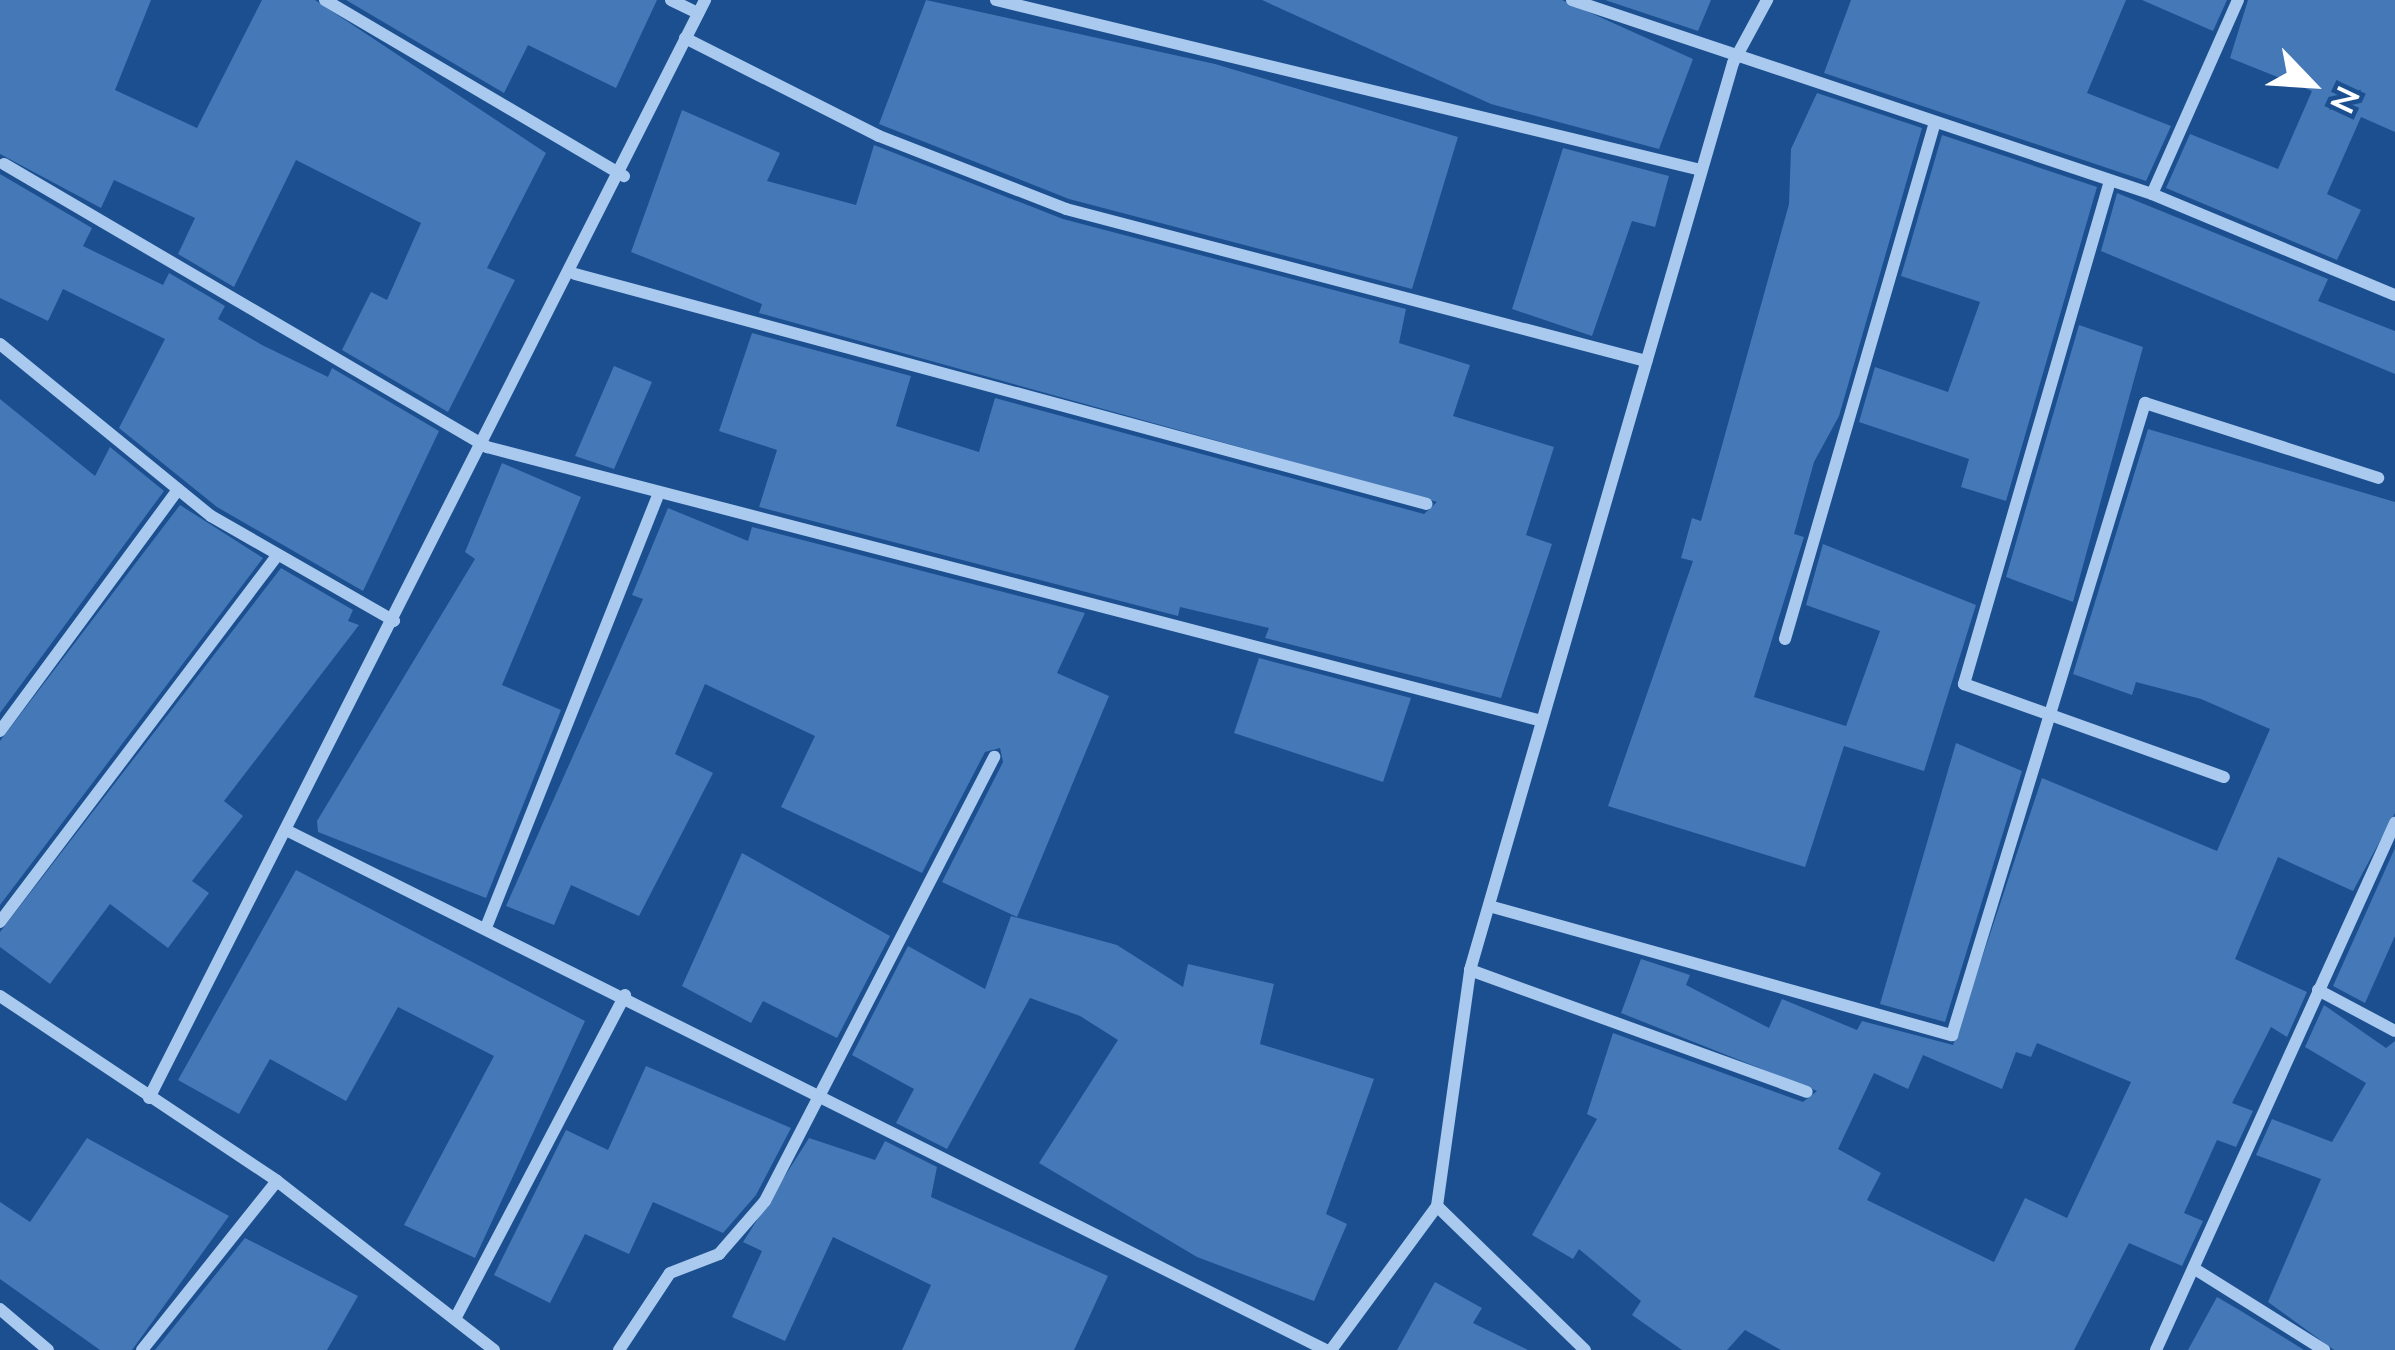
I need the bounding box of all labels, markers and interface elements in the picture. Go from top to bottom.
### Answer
north arrow [2251,24,2371,144]
text: N [2318,79,2370,120]

